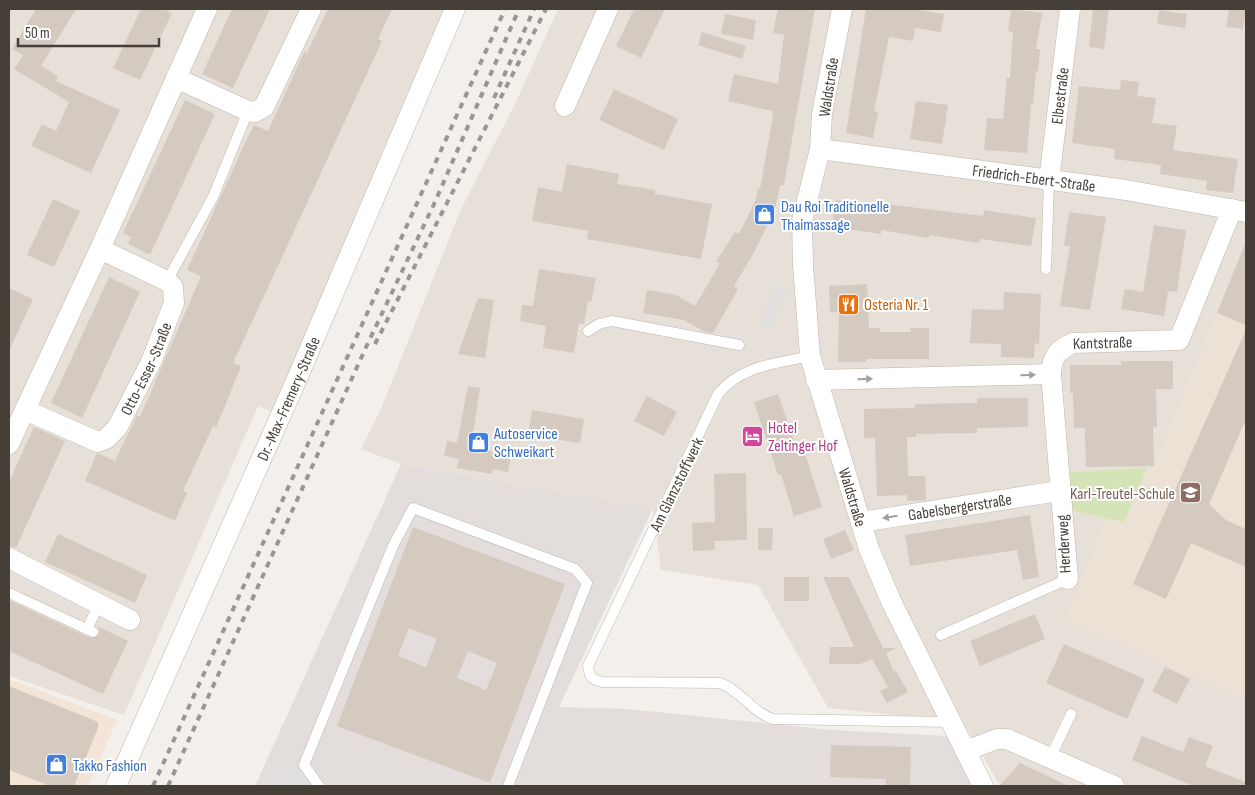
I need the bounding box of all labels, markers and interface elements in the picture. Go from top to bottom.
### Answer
scale bar [18,15,159,47]
text: 50 m [25,24,50,43]
street label: Waldstraße [815,56,844,118]
street label: Elbestraße [1048,66,1074,125]
street label: Friedrich-Ebert-Straße [971,162,1097,197]
place label: Dau Roi Traditionelle Thaimassage [781,198,889,235]
shop icon: Dau Roi Traditionelle Thaimassage [753,203,777,227]
restaurant icon: Osteria Nr. 1 [836,292,860,316]
place label: Osteria Nr. 1 [864,296,928,315]
street label: Otto-Esser-Straße [117,320,177,419]
street label: Kantstraße [1073,333,1132,354]
street label: Dr.-Max-Fremery-Straße [254,334,325,464]
one-way arrow [1020,370,1036,378]
one-way arrow [857,375,873,383]
place label: Hotel Zeltinger Hof [768,419,838,456]
hotel icon: Hotel Zeltinger Hof [740,424,764,448]
place label: Autoservice Schweikart [493,425,558,462]
shop icon: Autoservice Schweikart [466,430,490,454]
street label: Am Glanzstoffwerk [646,435,708,536]
street label: Waldstraße [834,466,870,529]
school or university icon: Karl-Treutel-Schule [1179,481,1203,505]
place label: Karl-Treutel-Schule [1070,485,1175,504]
street label: Gabelsbergerstraße [907,491,1013,525]
one-way arrow [882,513,898,521]
street label: Herderweg [1053,514,1076,574]
shop icon: Takko Fashion [45,753,69,777]
place label: Takko Fashion [73,757,147,776]

